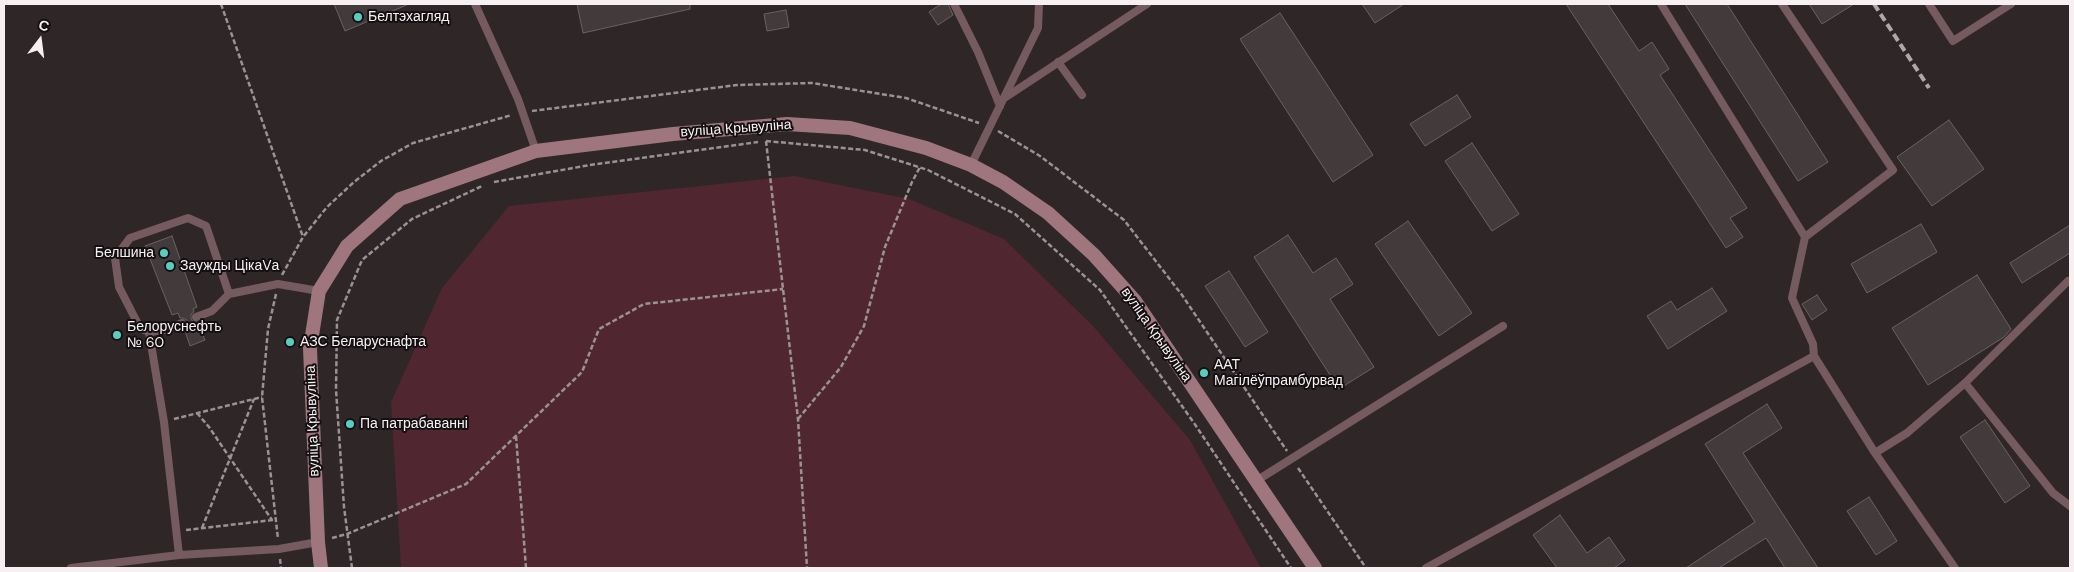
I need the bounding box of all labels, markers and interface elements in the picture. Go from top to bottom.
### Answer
place label: Белтэхагляд [368,9,449,25]
marker: Белтэхагляд [352,11,364,23]
north arrow [15,15,65,65]
text: С [37,16,51,36]
street label: вуліца Крывуліна [680,117,792,141]
place label: Белшина [95,245,154,261]
marker: Белшина [158,247,170,259]
place label: Заужды ЦікаVа [180,258,279,274]
marker: Заужды ЦікаVа [164,260,176,272]
street label: вуліца Крывуліна [1117,285,1195,385]
place label: Белоруснефть № 60 [127,319,222,352]
marker: Белоруснефть № 60 [111,329,123,341]
place label: АЗС Беларуснафта [300,334,426,350]
marker: АЗС Беларуснафта [284,336,296,348]
place label: ААТ Магілёўпрамбурвад [1214,357,1343,390]
street label: вуліца Крывуліна [303,365,323,477]
marker: ААТ Магілёўпрамбурвад [1198,367,1210,379]
place label: Па патрабаванні [360,416,468,432]
marker: Па патрабаванні [344,418,356,430]

